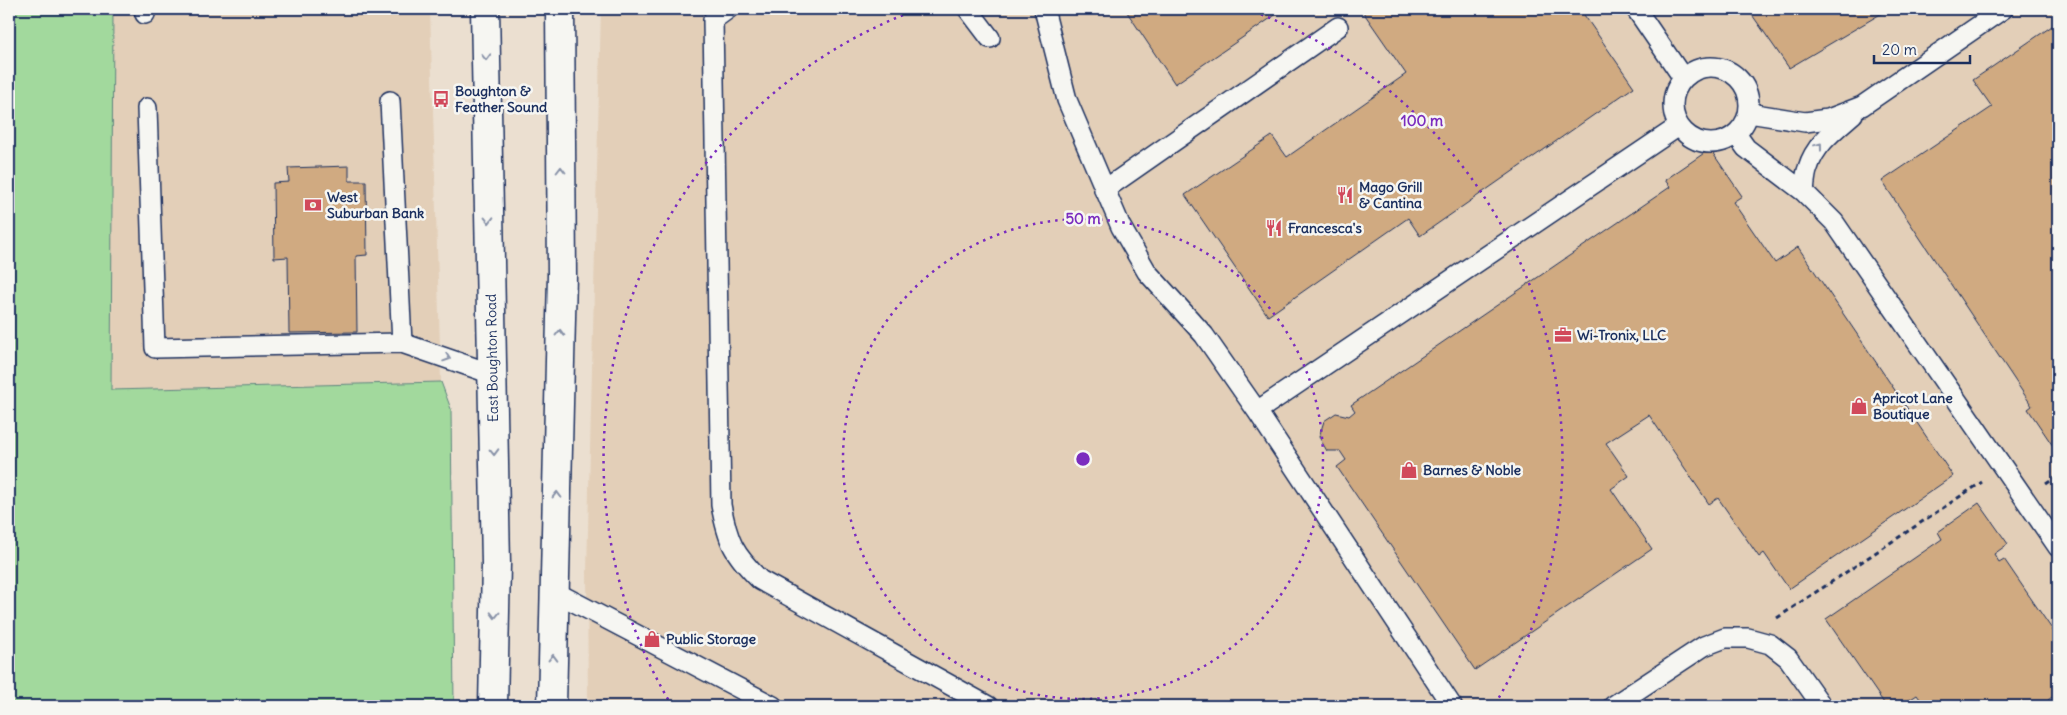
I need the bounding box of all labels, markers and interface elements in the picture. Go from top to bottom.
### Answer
scale bar [1874,32,1971,64]
text: 20 m [1882,40,1917,59]
one-way arrow [480,54,491,62]
place label: Boughton & Feather Sound [455,82,548,116]
bus stop icon: Boughton & Feather Sound [431,89,451,109]
text: 100 m [1401,111,1443,130]
one-way arrow [1813,142,1822,152]
one-way arrow [556,166,566,174]
place label: Mago Grill & Cantina [1359,178,1422,212]
restaurant icon: Mago Grill & Cantina [1335,185,1355,205]
place label: West Suburban Bank [327,188,424,222]
bank icon: West Suburban Bank [303,195,323,215]
text: 50 m [1065,209,1101,228]
one-way arrow [484,216,494,224]
restaurant icon: Francesca's [1264,218,1284,238]
place label: Francesca's [1288,219,1362,237]
street label: East Boughton Road [482,294,502,422]
office icon: Wi-Tronix, LLC [1553,325,1573,345]
place label: Wi-Tronix, LLC [1577,326,1666,344]
one-way arrow [555,328,566,336]
one-way arrow [442,352,451,362]
place label: Apricot Lane Boutique [1873,389,1953,423]
shop icon: Apricot Lane Boutique [1849,396,1869,416]
one-way arrow [489,449,499,457]
centre of rings [1074,450,1092,468]
shop icon: Barnes & Noble [1399,460,1419,480]
place label: Barnes & Noble [1423,461,1522,479]
one-way arrow [552,491,562,498]
one-way arrow [490,612,500,619]
shop icon: Public Storage [642,629,662,649]
place label: Public Storage [666,630,756,648]
one-way arrow [548,653,558,661]

